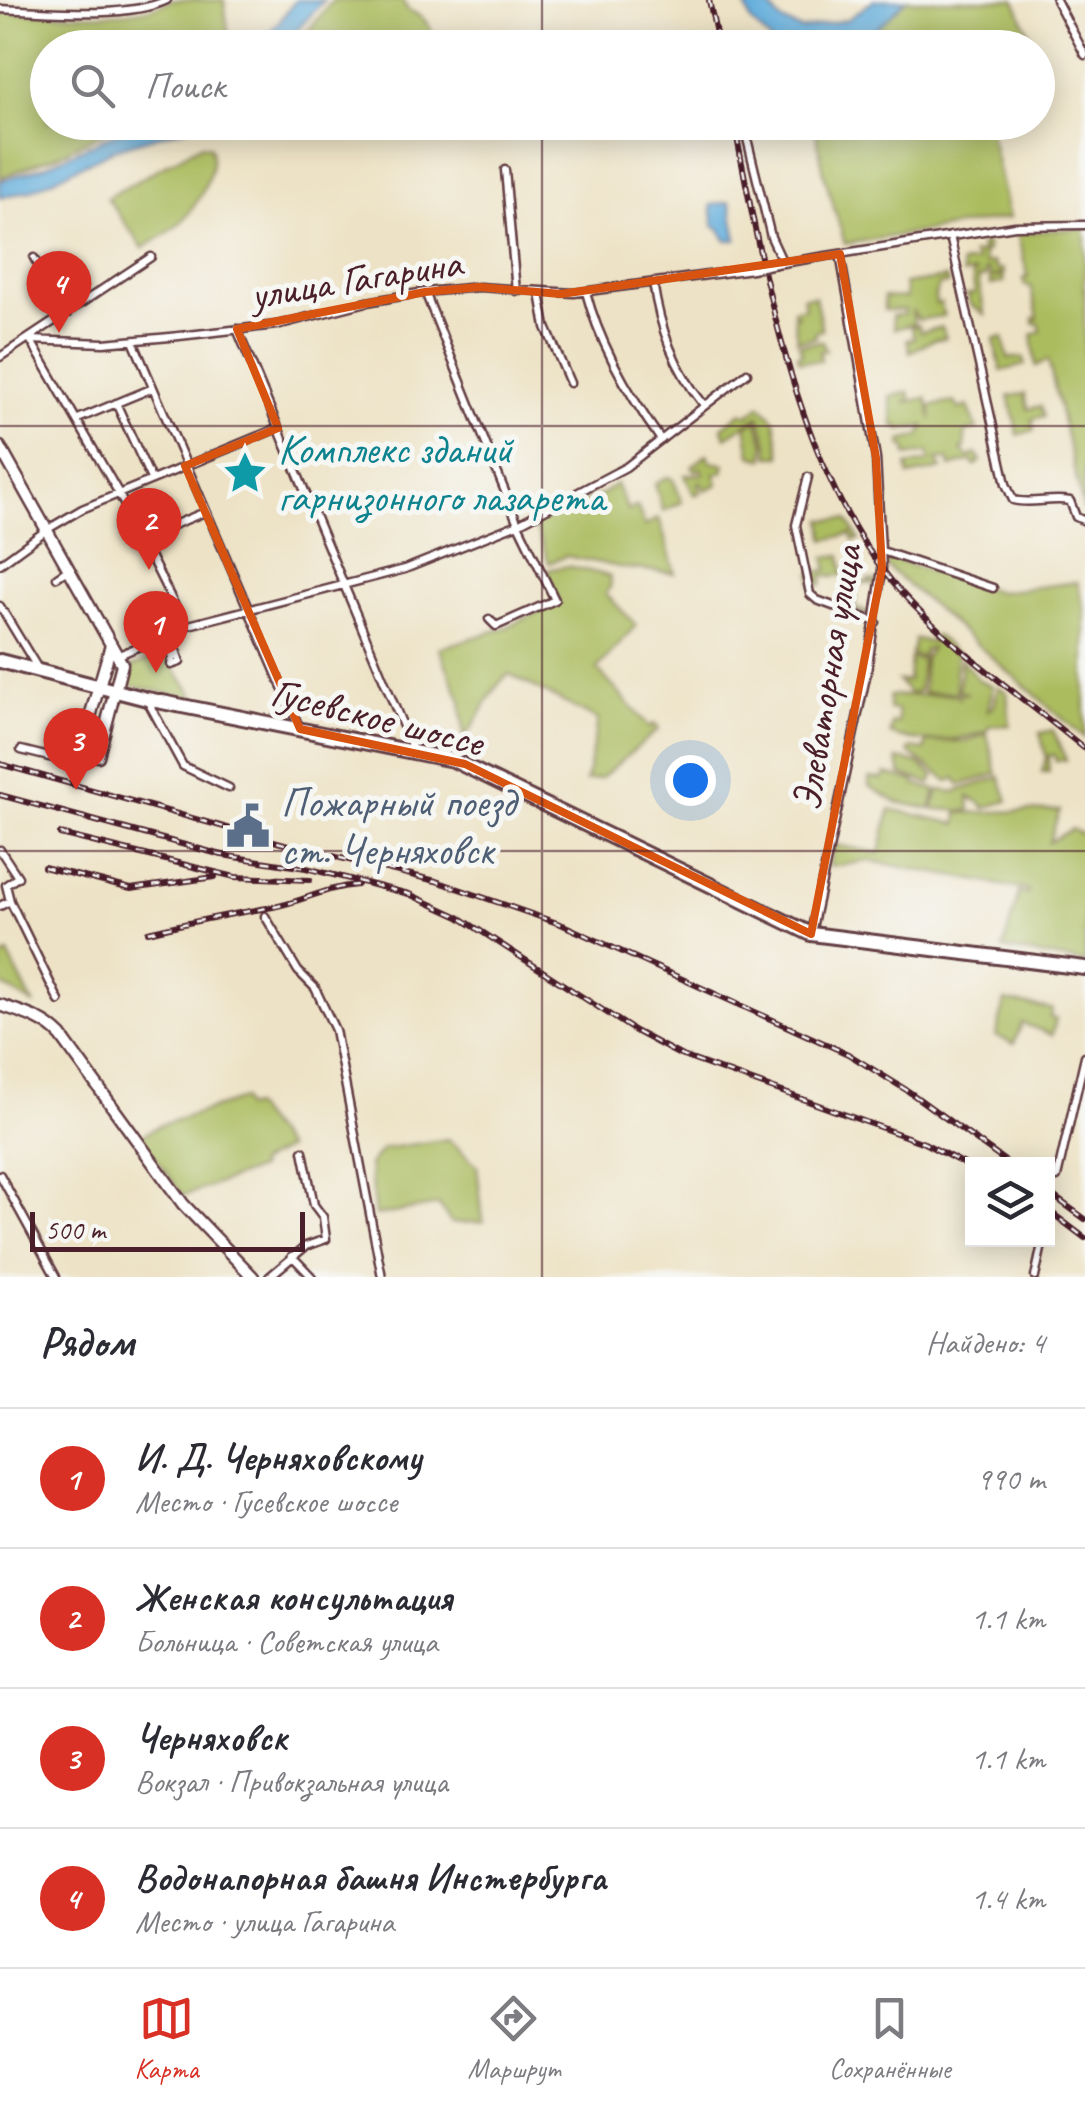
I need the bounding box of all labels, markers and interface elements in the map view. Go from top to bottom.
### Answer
search box [30,30,1055,140]
icon: search [65,58,120,113]
text: Поиск [145,62,225,109]
street label: улица Гагарина [244,236,468,322]
pin: 4 [27,250,92,333]
place label: Комплекс зданий гарнизонного лазарета [278,423,608,524]
place icon: Комплекс зданий гарнизонного лазарета [221,449,269,497]
pin: 2 [116,488,182,570]
street label: Элеваторная улица [780,538,875,815]
pin: 1 [124,590,188,673]
street label: Гусевское шоссе [266,665,491,769]
pin: 3 [44,708,108,790]
your location [665,755,716,806]
place label: Пожарный поезд ст. Черняховск [281,776,520,877]
public building icon: Пожарный поезд ст. Черняховск [224,802,272,850]
map controls [965,1157,1055,1247]
button: layers [965,1157,1055,1247]
scale bar [30,1207,305,1252]
text: 500 m [45,1212,105,1247]
text: Рядом [40,1316,134,1369]
text: Найдено: 4 [926,1322,1045,1363]
text: И. Д. Черняховскому [135,1434,422,1481]
text: 1 [65,1458,80,1499]
text: 990 m [976,1458,1045,1499]
text: Место · Гусевское шоссе [135,1481,397,1522]
text: Женская консультация [135,1574,452,1621]
text: 2 [65,1598,80,1639]
text: 1.1 km [971,1598,1045,1639]
text: Больница · Советская улица [135,1621,438,1662]
text: Черняховск [135,1714,287,1761]
text: 3 [65,1738,80,1779]
text: 1.1 km [971,1738,1045,1779]
text: Вокзал · Привокзальная улица [135,1761,448,1802]
text: Водонапорная башня Инстербурга [135,1854,606,1901]
text: 4 [65,1878,80,1919]
text: 1.4 km [971,1878,1045,1919]
text: Место · улица Гагарина [135,1901,394,1942]
tab: Карта [135,1991,199,2086]
tab: Маршрут [468,1991,560,2086]
tab: Сохранённые [829,1991,951,2086]

